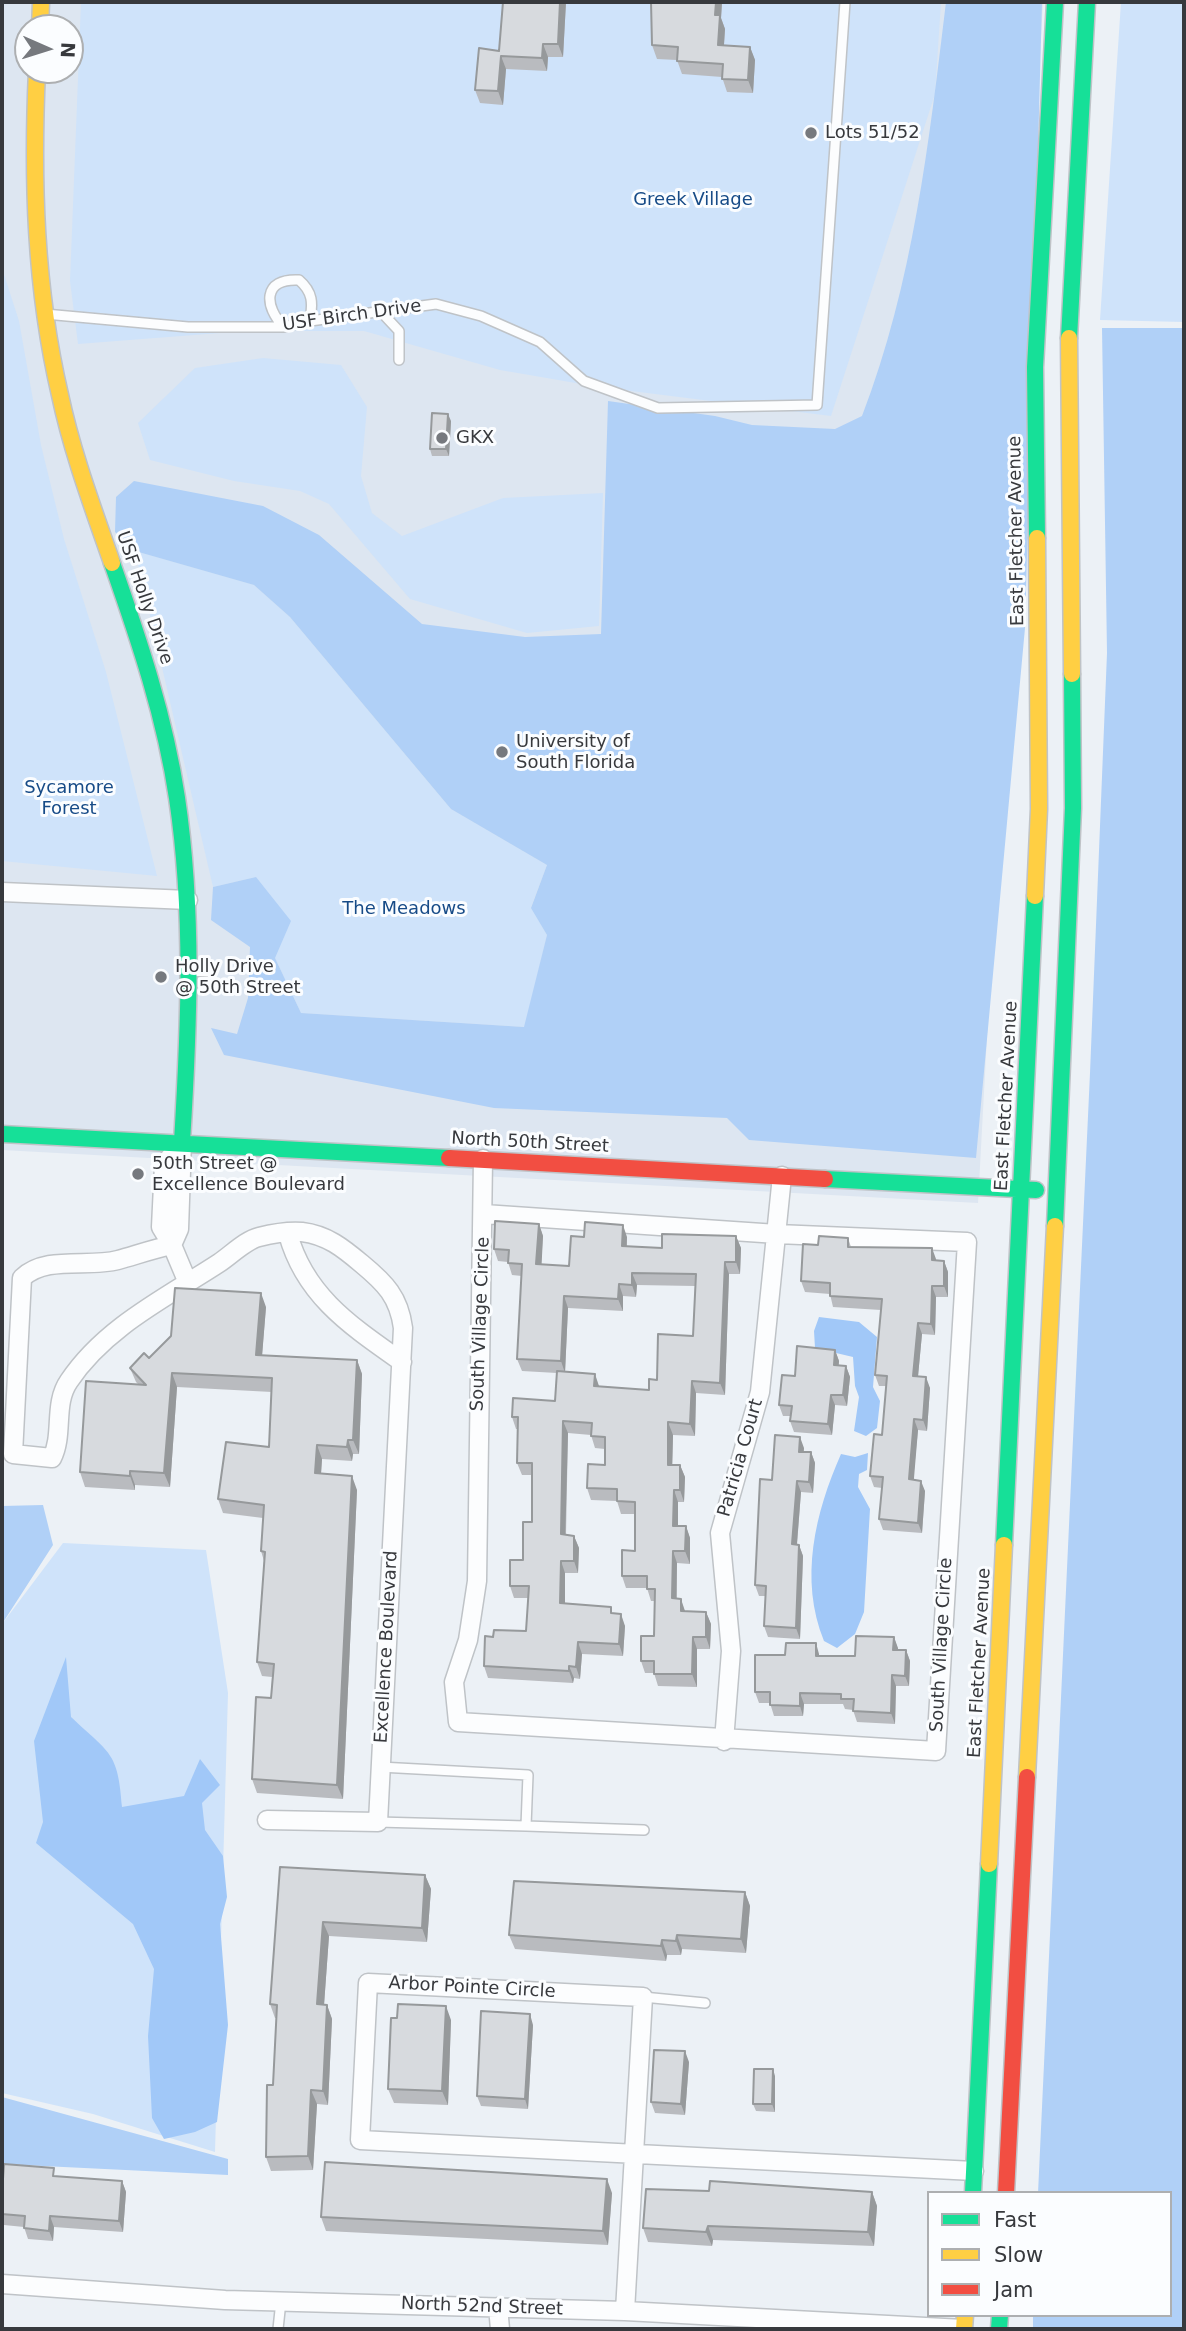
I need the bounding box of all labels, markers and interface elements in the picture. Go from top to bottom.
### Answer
north arrow [14,14,84,84]
text: N [57,41,79,59]
place label: Lots 51/52 [825,122,920,144]
marker: Lots 51/52 [803,125,819,141]
park label: Greek Village [633,189,753,211]
street label: USF Birch Drive [281,296,423,336]
place label: GKX [456,427,494,449]
marker: GKX [434,430,450,446]
street label: East Fletcher Avenue [1005,436,1029,626]
street label: USF Holly Drive [111,528,177,668]
place label: University of South Florida [516,731,635,774]
marker: University of South Florida [494,744,510,760]
park label: Sycamore Forest [24,777,114,820]
park label: The Meadows [342,898,466,920]
place label: Holly Drive @ 50th Street [175,956,301,998]
marker: Holly Drive @ 50th Street [153,969,169,985]
street label: East Fletcher Avenue [991,1000,1023,1192]
street label: North 50th Street [451,1128,609,1158]
place label: 50th Street @ Excellence Boulevard [152,1153,345,1196]
marker: 50th Street @ Excellence Boulevard [130,1166,146,1182]
street label: South Village Circle [467,1236,495,1412]
street label: Patricia Court [714,1397,768,1519]
street label: Excellence Boulevard [371,1550,403,1744]
street label: South Village Circle [927,1557,957,1733]
street label: East Fletcher Avenue [964,1567,996,1759]
street label: Arbor Pointe Circle [388,1973,556,2003]
legend [927,2191,1172,2317]
text: Fast [994,2208,1036,2232]
text: Slow [994,2243,1043,2267]
text: Jam [994,2278,1034,2302]
street label: North 52nd Street [401,2293,563,2321]

